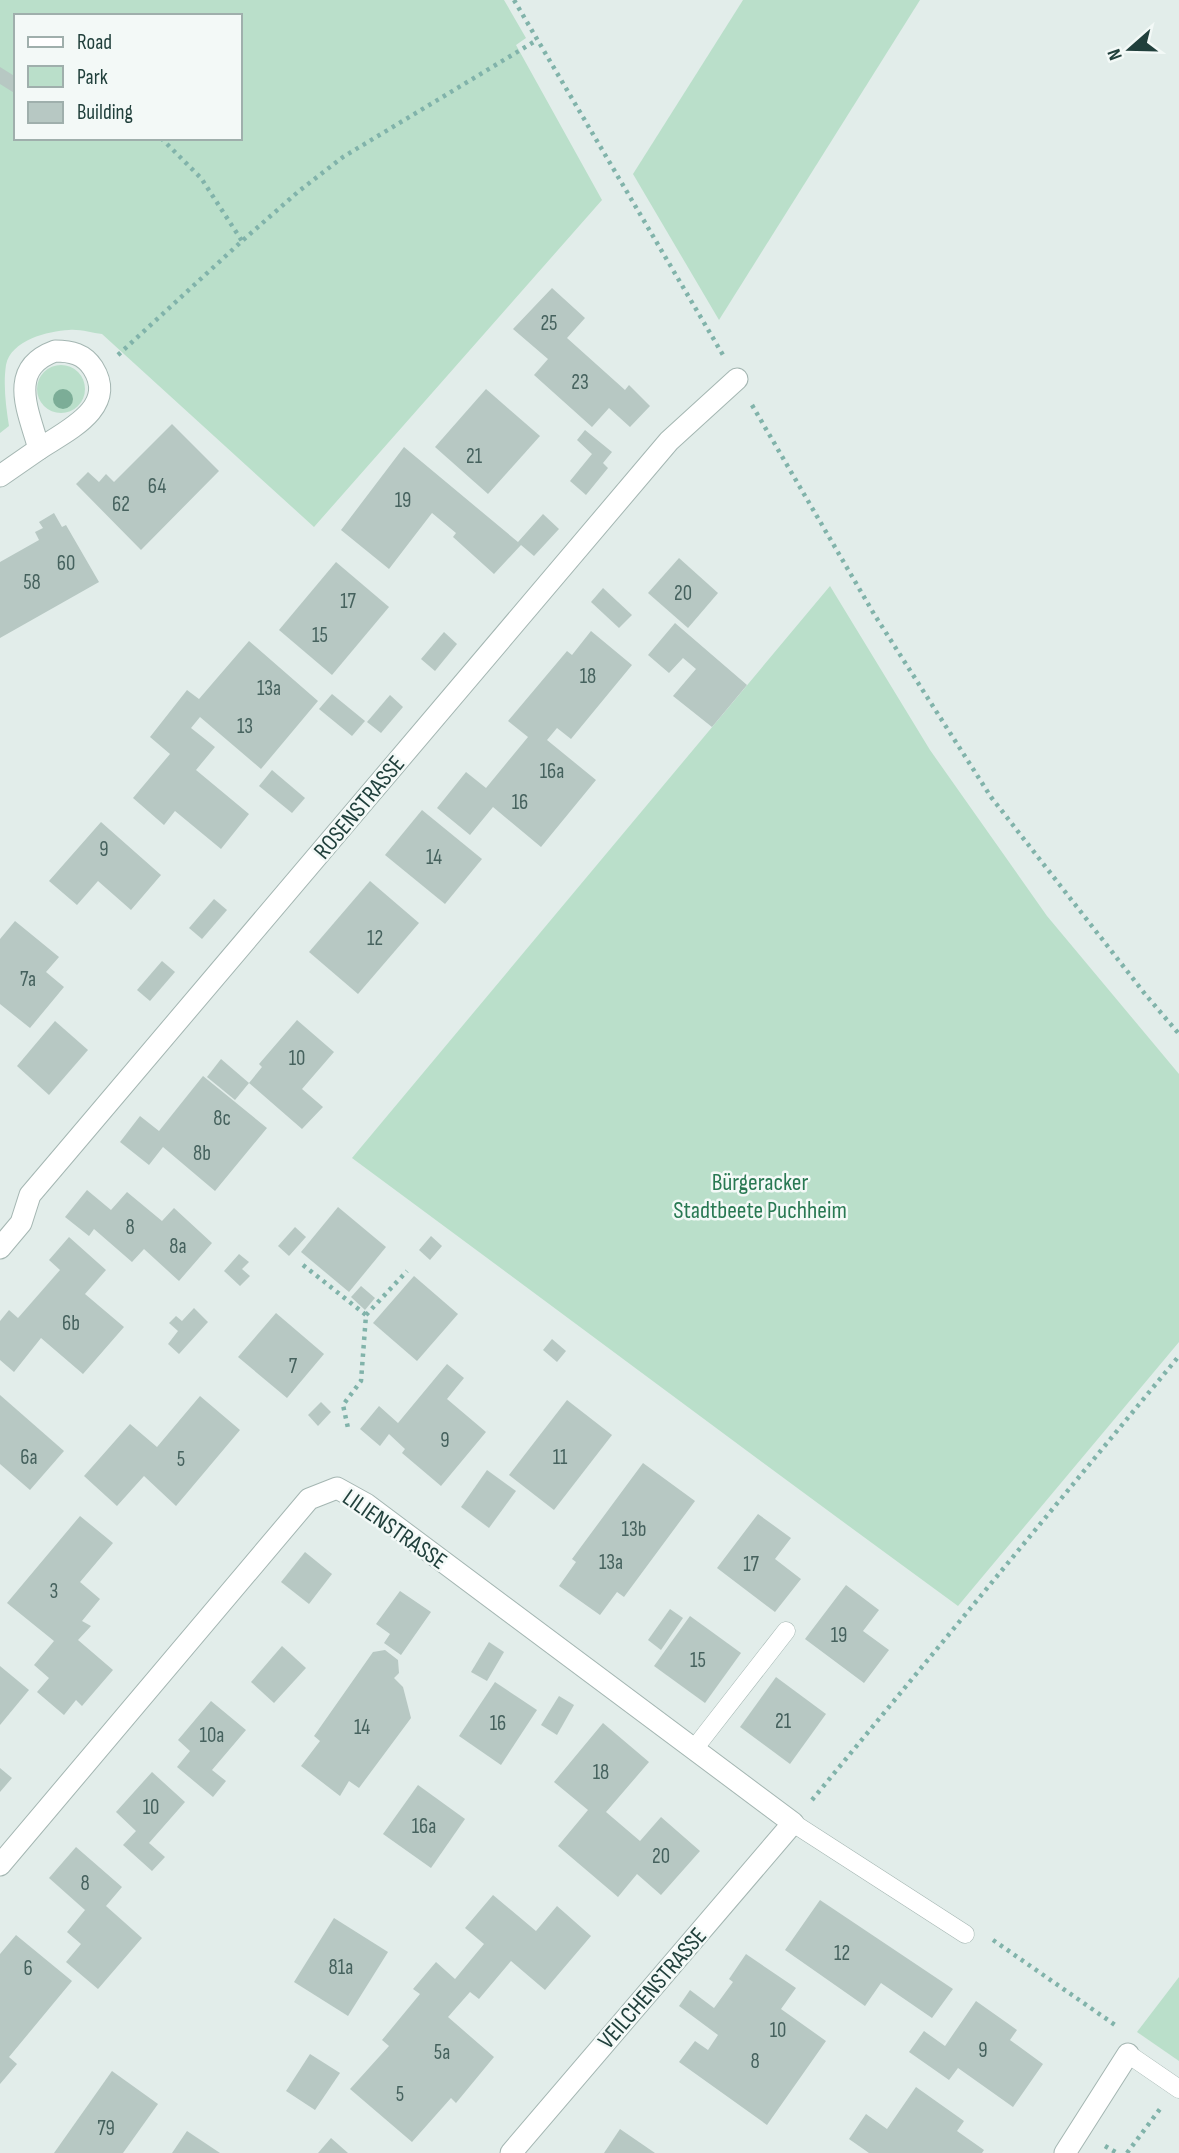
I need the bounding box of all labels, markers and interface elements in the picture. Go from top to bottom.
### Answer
legend [14,14,242,140]
north arrow [1095,14,1165,84]
text: Road [77,30,112,55]
text: N [1103,46,1128,63]
text: Park [77,65,108,90]
text: Building [77,100,133,125]
house number: 25 [540,311,558,336]
house number: 23 [571,370,589,395]
house number: 21 [466,444,483,469]
house number: 64 [148,474,166,499]
house number: 19 [395,488,411,513]
house number: 62 [112,492,130,517]
house number: 60 [57,551,75,576]
house number: 58 [23,570,41,595]
house number: 20 [674,581,692,606]
house number: 17 [340,589,356,614]
house number: 15 [312,623,328,648]
house number: 18 [580,664,596,689]
house number: 13a [257,676,281,701]
house number: 13 [237,714,253,739]
street label: ROSENSTRASSE [308,750,411,865]
house number: 16a [540,759,564,784]
house number: 16 [512,790,528,815]
house number: 9 [99,837,109,862]
house number: 14 [426,845,442,870]
house number: 12 [367,926,383,951]
house number: 7a [20,967,36,992]
house number: 10 [289,1046,305,1071]
house number: 8c [213,1106,231,1131]
house number: 8b [193,1141,211,1166]
park label: Bürgeracker Stadtbeete Puchheim [673,1168,847,1225]
house number: 8 [125,1215,135,1240]
house number: 8a [169,1234,187,1259]
house number: 6b [62,1311,80,1336]
house number: 7 [289,1354,298,1379]
house number: 9 [440,1428,450,1453]
house number: 6a [20,1445,38,1470]
house number: 11 [553,1445,568,1470]
house number: 5 [177,1447,185,1472]
street label: LILIENSTRASSE [337,1483,452,1576]
house number: 13b [622,1517,646,1542]
house number: 13a [599,1550,623,1575]
house number: 17 [743,1552,759,1577]
house number: 3 [50,1579,58,1604]
house number: 19 [831,1623,847,1648]
house number: 15 [690,1648,706,1673]
house number: 21 [775,1709,792,1734]
house number: 16 [490,1711,506,1736]
house number: 14 [354,1715,370,1740]
house number: 10a [200,1723,224,1748]
house number: 18 [593,1760,609,1785]
house number: 10 [143,1795,159,1820]
house number: 16a [412,1814,436,1839]
house number: 20 [652,1844,670,1869]
house number: 8 [80,1871,90,1896]
street label: VEILCHENSTRASSE [592,1922,713,2055]
house number: 12 [834,1941,850,1966]
house number: 81a [329,1955,353,1980]
house number: 6 [23,1956,33,1981]
house number: 10 [770,2018,786,2043]
house number: 9 [978,2038,988,2063]
house number: 5a [434,2040,450,2065]
house number: 8 [750,2049,760,2074]
house number: 5 [396,2082,404,2107]
house number: 79 [97,2116,115,2141]

